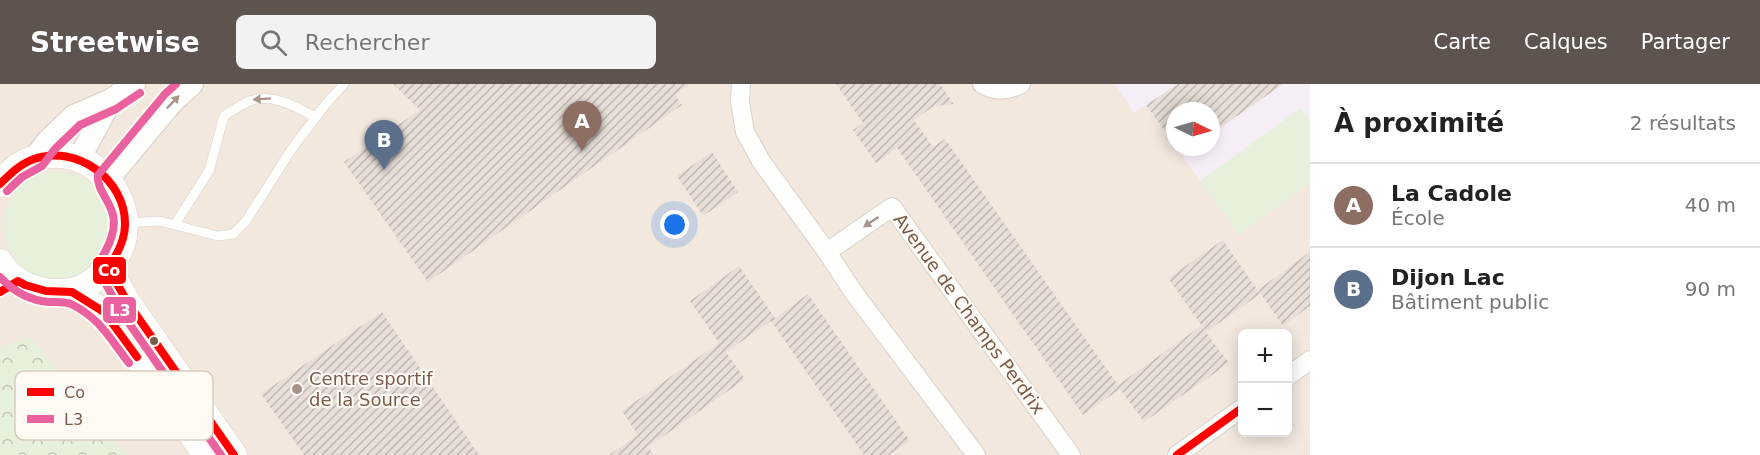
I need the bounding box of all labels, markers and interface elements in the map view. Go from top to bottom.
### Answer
search box [236,15,656,69]
text: Streetwise [30,26,200,59]
icon: search [257,26,290,59]
text: Rechercher [305,30,429,55]
text: Carte [1434,30,1491,54]
text: Calques [1524,30,1608,54]
text: Partager [1641,30,1730,54]
one-way arrow [166,95,180,110]
one-way arrow [252,95,271,104]
pin: A [562,101,602,151]
north arrow [1166,102,1220,156]
text: À proximité [1334,108,1504,138]
text: 2 résultats [1630,111,1736,135]
pin: B [364,120,404,170]
text: La Cadole [1391,181,1512,206]
text: A [1346,193,1361,217]
text: 40 m [1685,193,1736,217]
text: École [1391,206,1445,230]
street label: Avenue de Champs Perdrix [890,209,1049,418]
your location [660,210,689,239]
one-way arrow [863,216,879,228]
line badge: Co [92,256,127,285]
text: Co [98,261,120,280]
text: Dijon Lac [1391,265,1505,290]
text: B [1346,277,1361,301]
text: 90 m [1685,277,1736,301]
text: Bâtiment public [1391,290,1549,314]
line badge: L3 [102,296,137,324]
text: L3 [109,301,131,320]
map controls [1238,329,1292,437]
button: + [1238,329,1292,383]
unlabelled marker [148,335,160,347]
place label: Centre sportif de la Source [309,368,433,410]
legend [15,371,213,440]
marker: Centre sportif de la Source [290,382,304,396]
text: Co [64,383,85,402]
button: − [1238,383,1292,437]
text: L3 [64,410,83,429]

